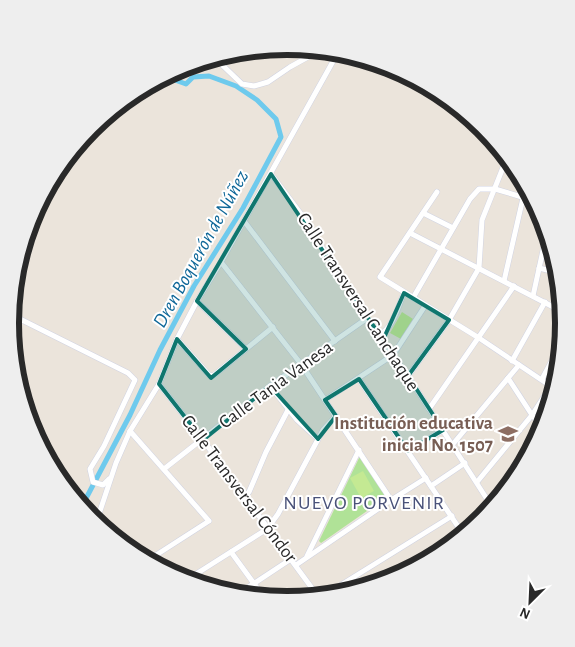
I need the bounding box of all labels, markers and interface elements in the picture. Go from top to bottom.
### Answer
water label: Dren Boquerón de Núñez [150,167,252,331]
street label: Calle Transversal Canchaque [293,210,423,394]
street label: Calle Tania Vanesa [216,337,337,433]
street label: Calle Transversal Cóndor [177,412,301,566]
place label: Institución educativa inicial No. 1507 [334,414,493,455]
school or university icon: Institución educativa inicial No. 1507 [497,423,519,445]
district label: NUEVO PORVENIR [283,493,445,513]
north arrow [505,577,555,627]
text: N [518,605,532,621]

